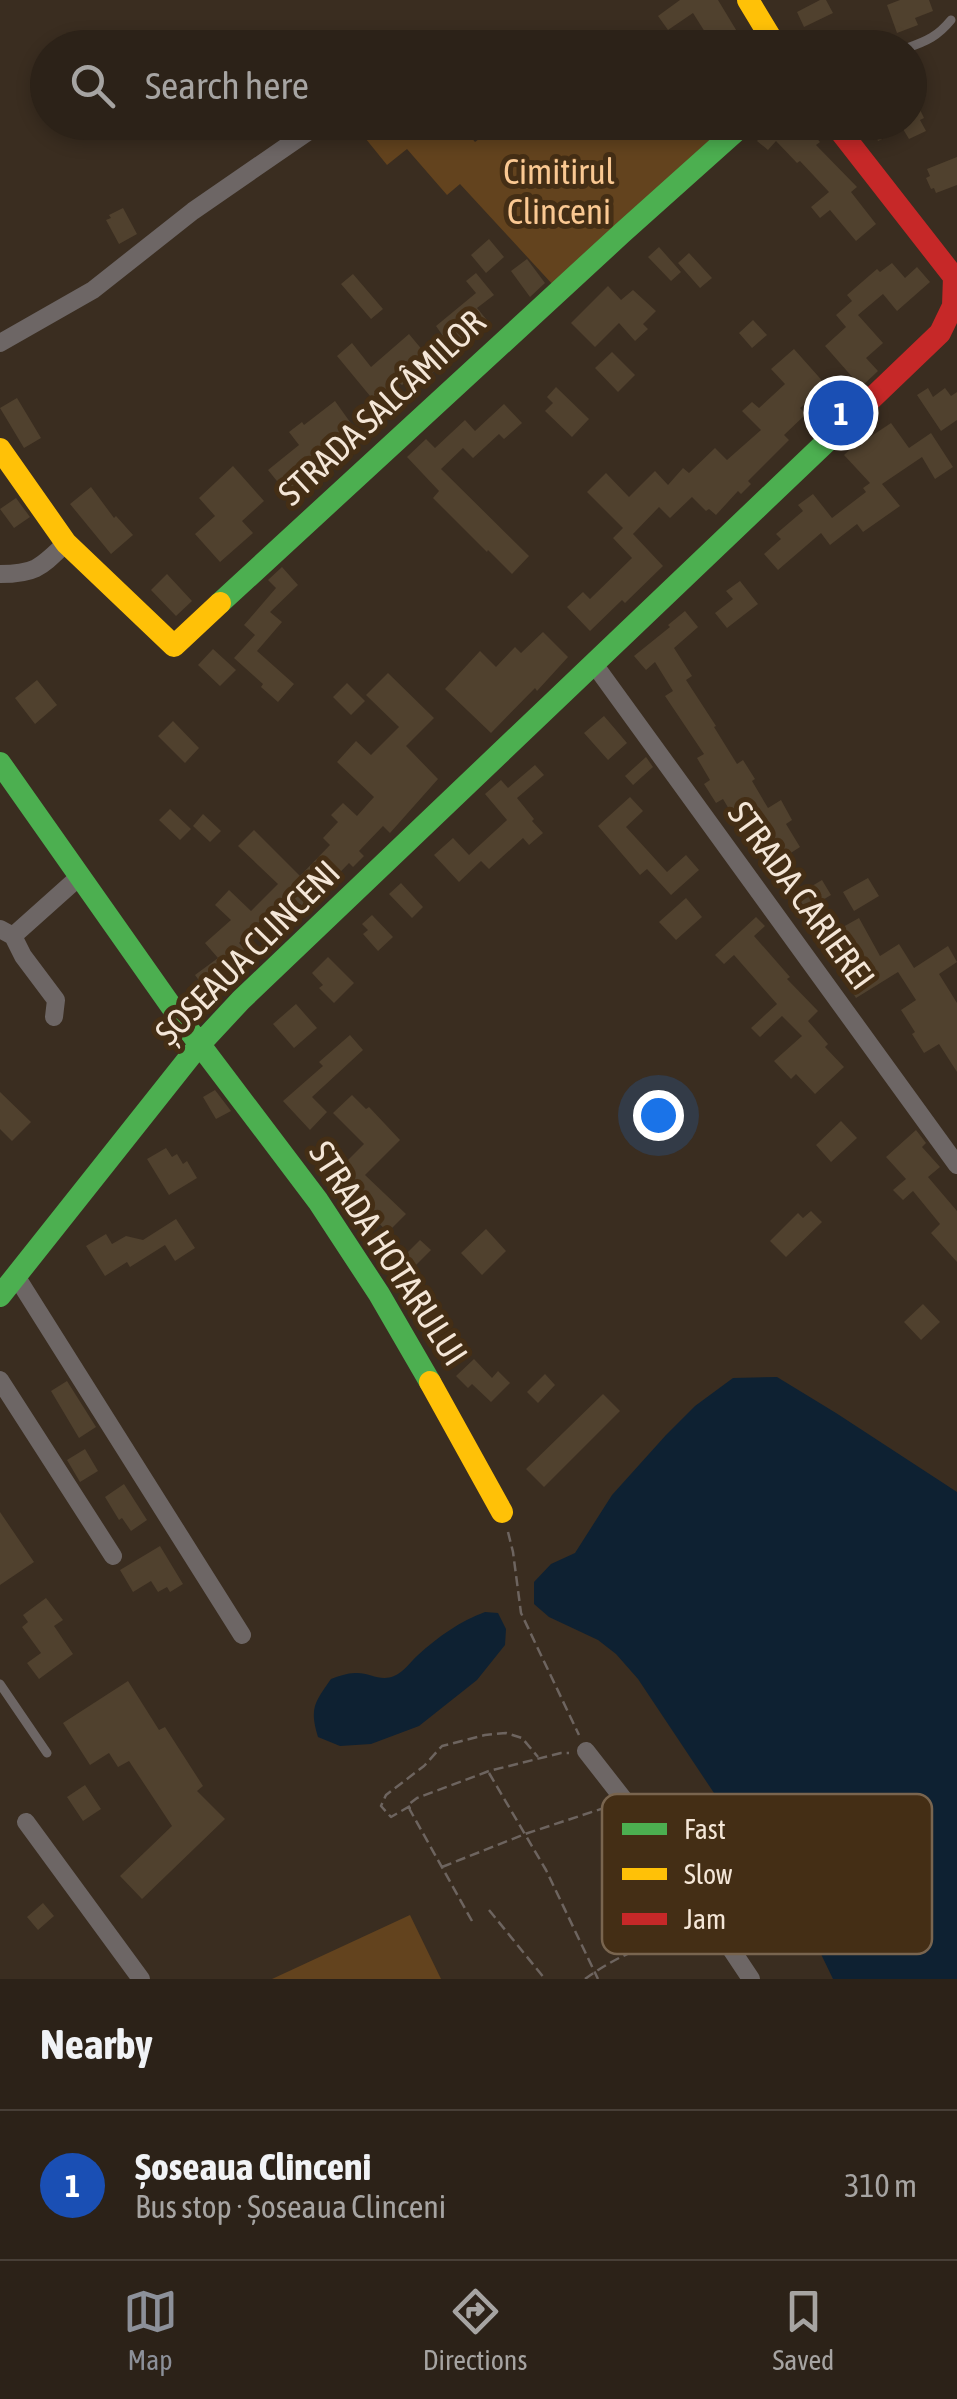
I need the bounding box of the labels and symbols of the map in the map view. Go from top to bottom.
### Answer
park label: Cimitirul Clinceni [503,151,615,231]
street label: STRADA SALCÂMILOR [270,301,493,513]
pin: 1 [808,376,874,450]
street label: STRADA CARIEREI [721,794,883,996]
street label: ȘOSEAUA CLINCENI [147,852,348,1053]
your location [633,1090,684,1141]
street label: STRADA HOTARULUI [302,1134,476,1372]
legend [602,1794,932,1954]
text: Fast [684,1813,726,1845]
text: Slow [684,1858,733,1890]
text: Jam [684,1903,726,1935]

